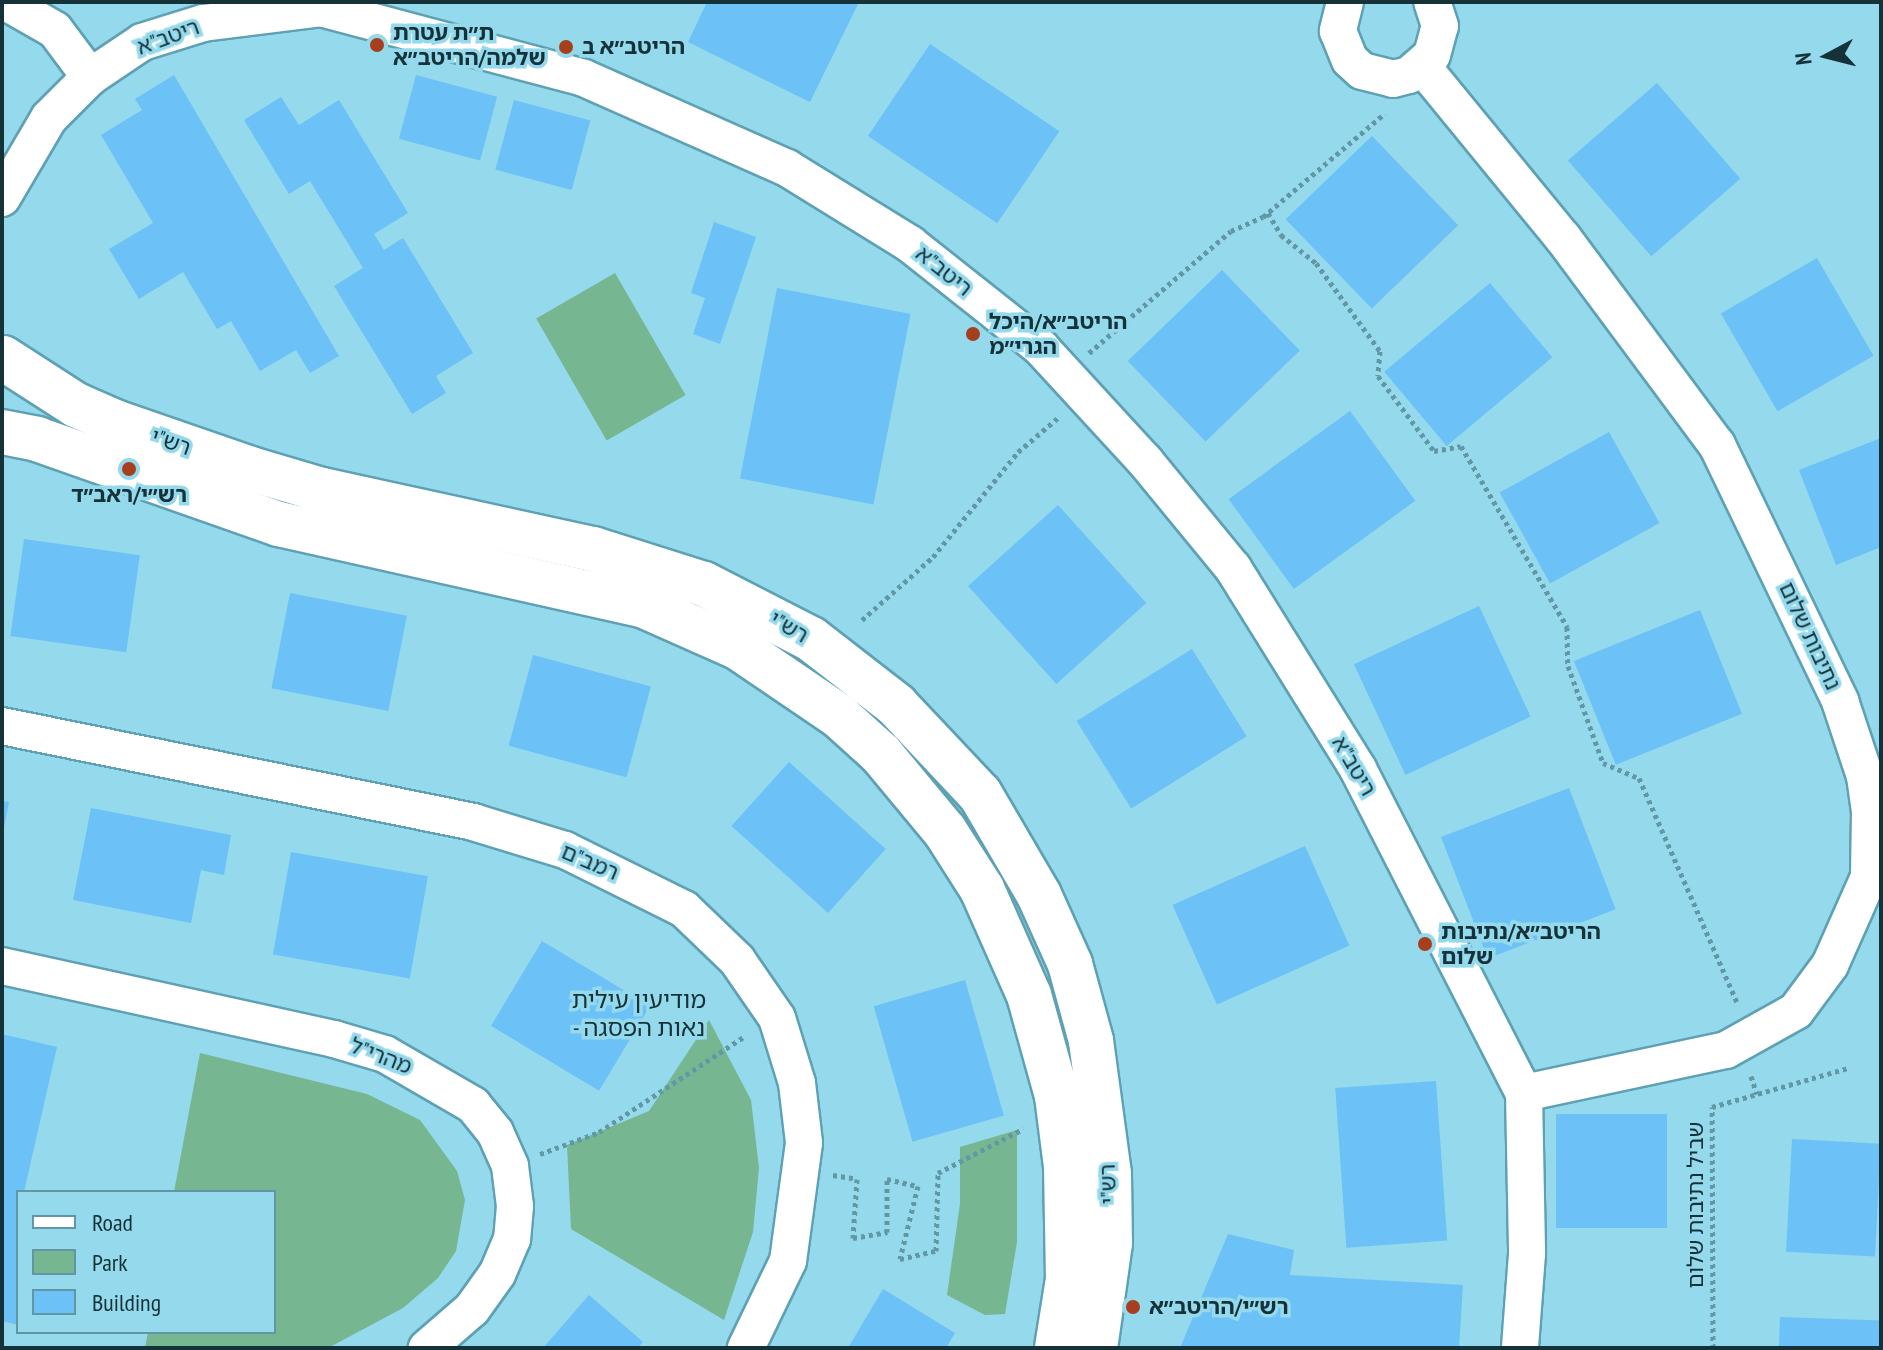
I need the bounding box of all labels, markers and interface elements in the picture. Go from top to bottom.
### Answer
street label: ריטב"א [133,14,203,60]
north arrow [1787,16,1867,96]
place label: ת״ת עטרת שלמה/הריטב״א [393,19,546,70]
place label: הריטב״א ב [582,34,685,60]
marker: ת״ת עטרת שלמה/הריטב״א [368,36,386,54]
marker: הריטב״א ב [557,38,575,56]
text: N [1789,51,1818,67]
street label: ריטב"א [911,240,977,302]
place label: הריטב״א/היכל הגרי״מ [989,308,1128,360]
marker: הריטב״א/היכל הגרי״מ [964,325,982,343]
street label: רש"י [148,423,194,461]
marker: רש״י/ראב״ד [120,460,138,478]
place label: רש״י/ראב״ד [71,482,187,508]
street label: נתיבות שלום [1774,578,1846,694]
street label: רש"י [765,605,813,649]
street label: ריטב"א [1326,731,1382,801]
street label: רמב"ם [557,838,623,886]
place label: הריטב״א/נתיבות שלום [1441,918,1601,970]
marker: הריטב״א/נתיבות שלום [1416,935,1434,953]
district label: מודיעין עילית - נאות הפסגה [572,986,706,1042]
street label: מהרי"ל [346,1032,416,1080]
street label: שביל נתיבות שלום [1683,1122,1709,1288]
street label: רש"י [1094,1163,1122,1205]
legend [16,1190,276,1334]
text: Road [92,1207,133,1238]
text: Park [92,1247,128,1278]
text: Building [92,1287,161,1318]
place label: רש״י/הריטב״א [1149,1294,1289,1320]
marker: רש״י/הריטב״א [1124,1298,1142,1316]

